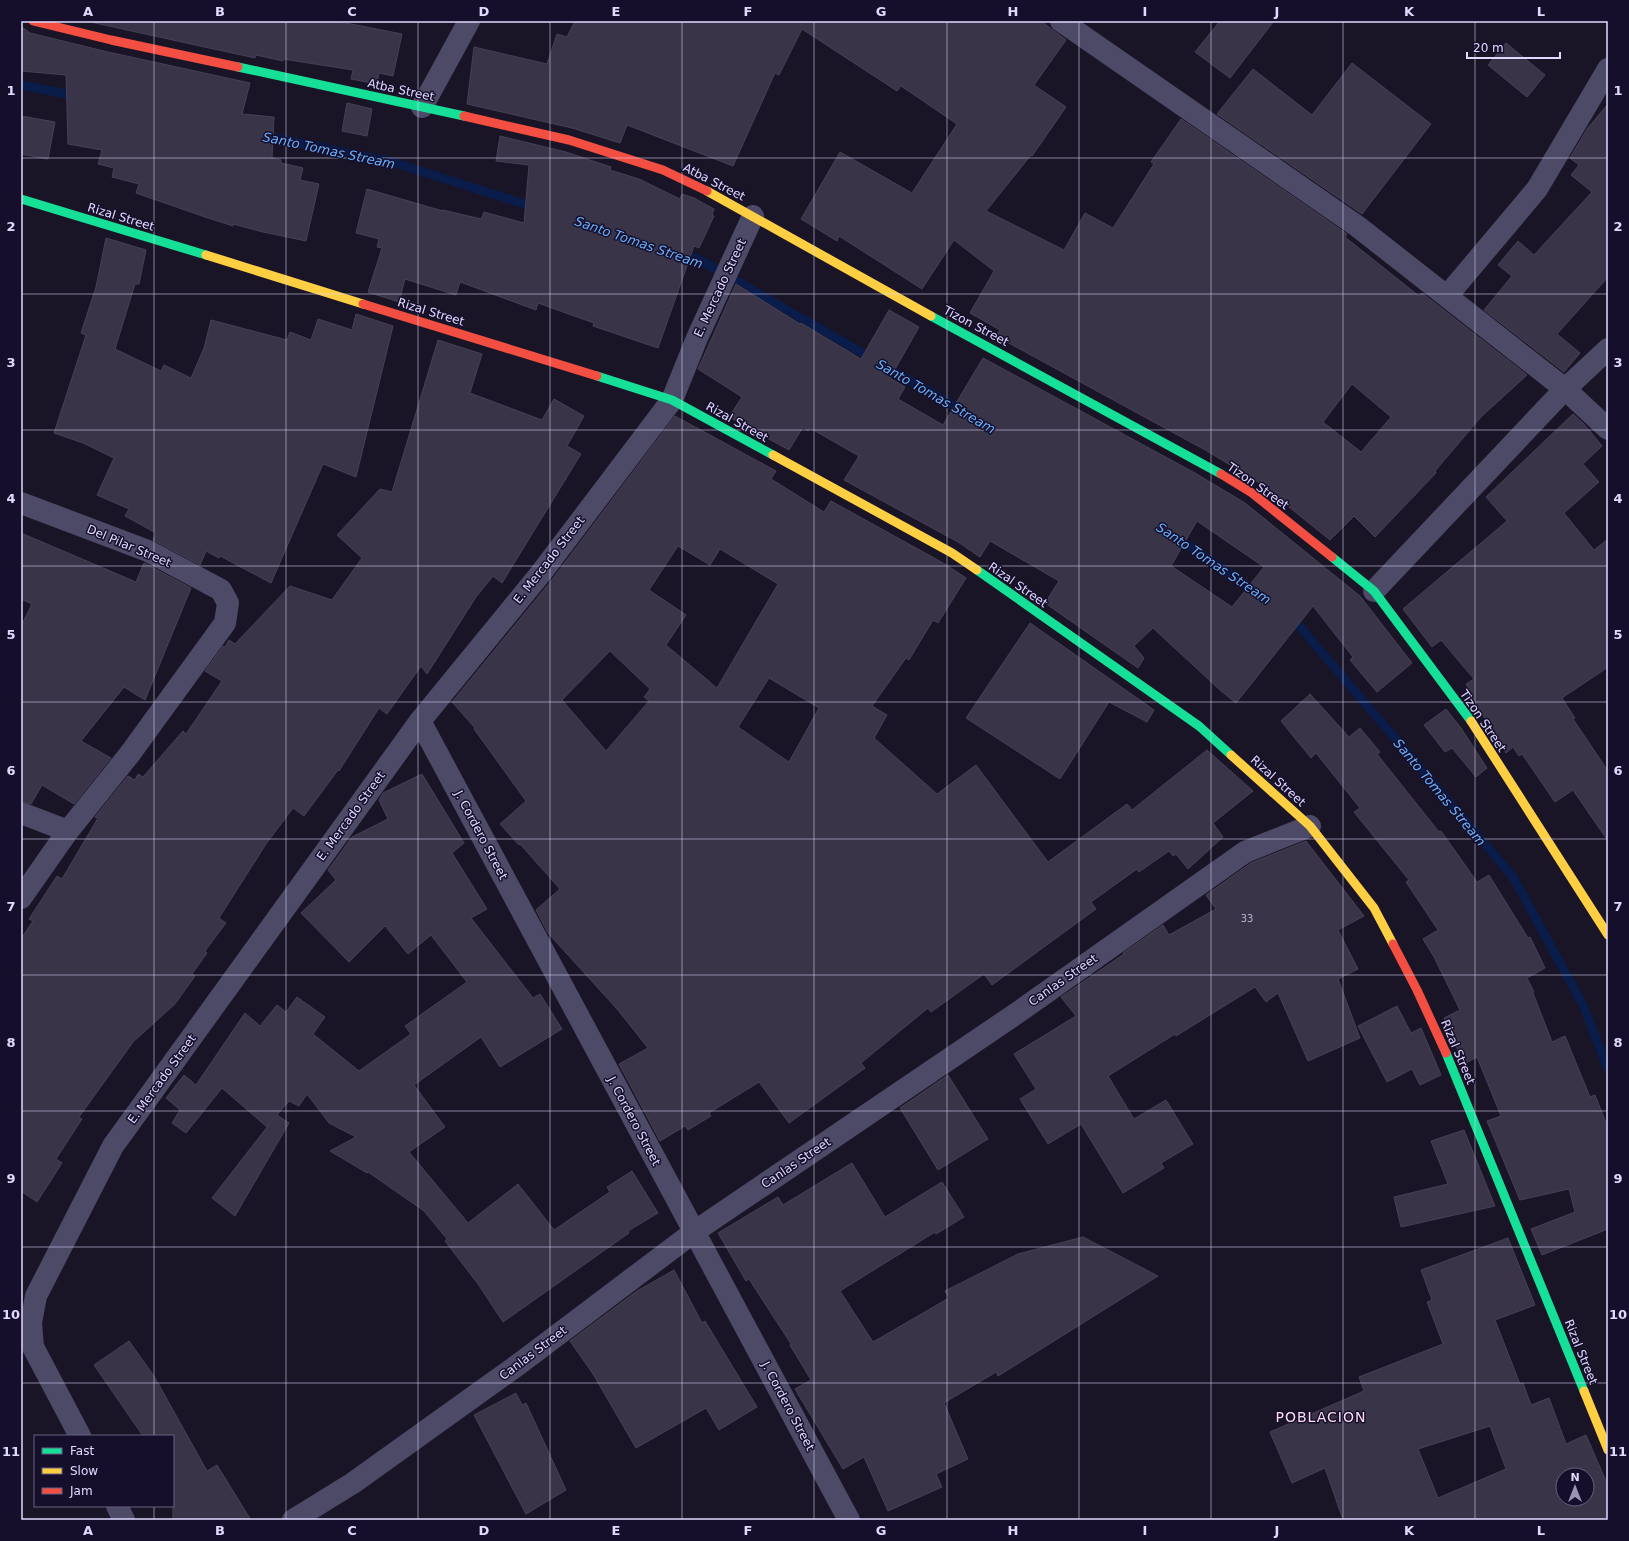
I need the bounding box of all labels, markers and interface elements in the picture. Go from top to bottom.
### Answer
text: A [83,4,93,19]
text: B [215,4,225,19]
text: C [347,4,357,19]
text: D [479,4,490,19]
text: E [612,4,620,19]
text: F [744,4,752,19]
text: G [876,4,886,19]
text: H [1008,4,1018,19]
text: I [1143,4,1147,19]
text: J [1274,4,1279,19]
text: K [1404,4,1415,19]
text: L [1537,4,1545,19]
scale bar [1467,34,1560,60]
text: 20 m [1473,41,1504,55]
street label: Atba Street [366,76,436,104]
text: 1 [6,83,16,98]
text: 1 [1613,83,1623,98]
water label: Santo Tomas Stream [261,129,396,172]
street label: Atba Street [681,160,748,204]
street label: Rizal Street [86,200,156,234]
water label: Santo Tomas Stream [573,213,705,272]
text: 2 [6,219,16,234]
text: 2 [1613,219,1623,234]
street label: E. Mercado Street [691,236,749,339]
street label: Rizal Street [396,295,466,329]
street label: Tizon Street [940,302,1011,349]
text: 3 [6,355,16,370]
text: 3 [1613,355,1623,370]
water label: Santo Tomas Stream [874,356,998,437]
street label: Rizal Street [703,399,771,445]
street label: Tizon Street [1224,459,1292,512]
text: 4 [6,491,16,506]
text: 4 [1613,491,1623,506]
street label: E. Mercado Street [511,513,588,606]
water label: Santo Tomas Stream [1154,520,1274,607]
street label: Del Pilar Street [85,522,173,570]
street label: Rizal Street [986,559,1050,611]
text: 5 [6,627,16,642]
text: 5 [1613,627,1623,642]
street label: Tizon Street [1457,686,1509,755]
water label: Santo Tomas Stream [1391,736,1489,849]
street label: Rizal Street [1248,753,1309,809]
text: 6 [6,763,16,778]
text: 6 [1613,763,1623,778]
street label: E. Mercado Street [314,768,388,863]
street label: J. Cordero Street [451,787,511,882]
text: 7 [6,899,16,914]
text: 7 [1613,899,1623,914]
house number: 33 [1241,913,1253,924]
street label: Canlas Street [1026,951,1100,1009]
street label: Rizal Street [1438,1018,1478,1087]
street label: E. Mercado Street [125,1031,199,1126]
text: 8 [6,1035,16,1050]
text: 8 [1613,1035,1623,1050]
street label: J. Cordero Street [604,1073,664,1168]
street label: Canlas Street [759,1135,834,1191]
text: 9 [6,1171,16,1186]
text: 9 [1613,1171,1623,1186]
text: 10 [2,1307,20,1322]
text: 10 [1609,1307,1627,1322]
street label: Rizal Street [1562,1317,1601,1387]
street label: Canlas Street [497,1323,570,1383]
street label: J. Cordero Street [758,1358,818,1453]
district label: POBLACION [1276,1409,1366,1425]
legend [34,1435,174,1507]
text: 11 [2,1444,20,1459]
text: Fast [70,1444,94,1458]
text: 11 [1609,1444,1627,1459]
text: Slow [70,1464,98,1478]
north arrow [1555,1467,1595,1507]
text: N [1570,1471,1580,1484]
text: Jam [69,1484,93,1498]
text: A [83,1523,93,1538]
text: B [215,1523,225,1538]
text: C [347,1523,357,1538]
text: D [479,1523,490,1538]
text: E [612,1523,620,1538]
text: F [744,1523,752,1538]
text: G [876,1523,886,1538]
text: H [1008,1523,1018,1538]
text: I [1143,1523,1147,1538]
text: J [1274,1523,1279,1538]
text: K [1404,1523,1415,1538]
text: L [1537,1523,1545,1538]

